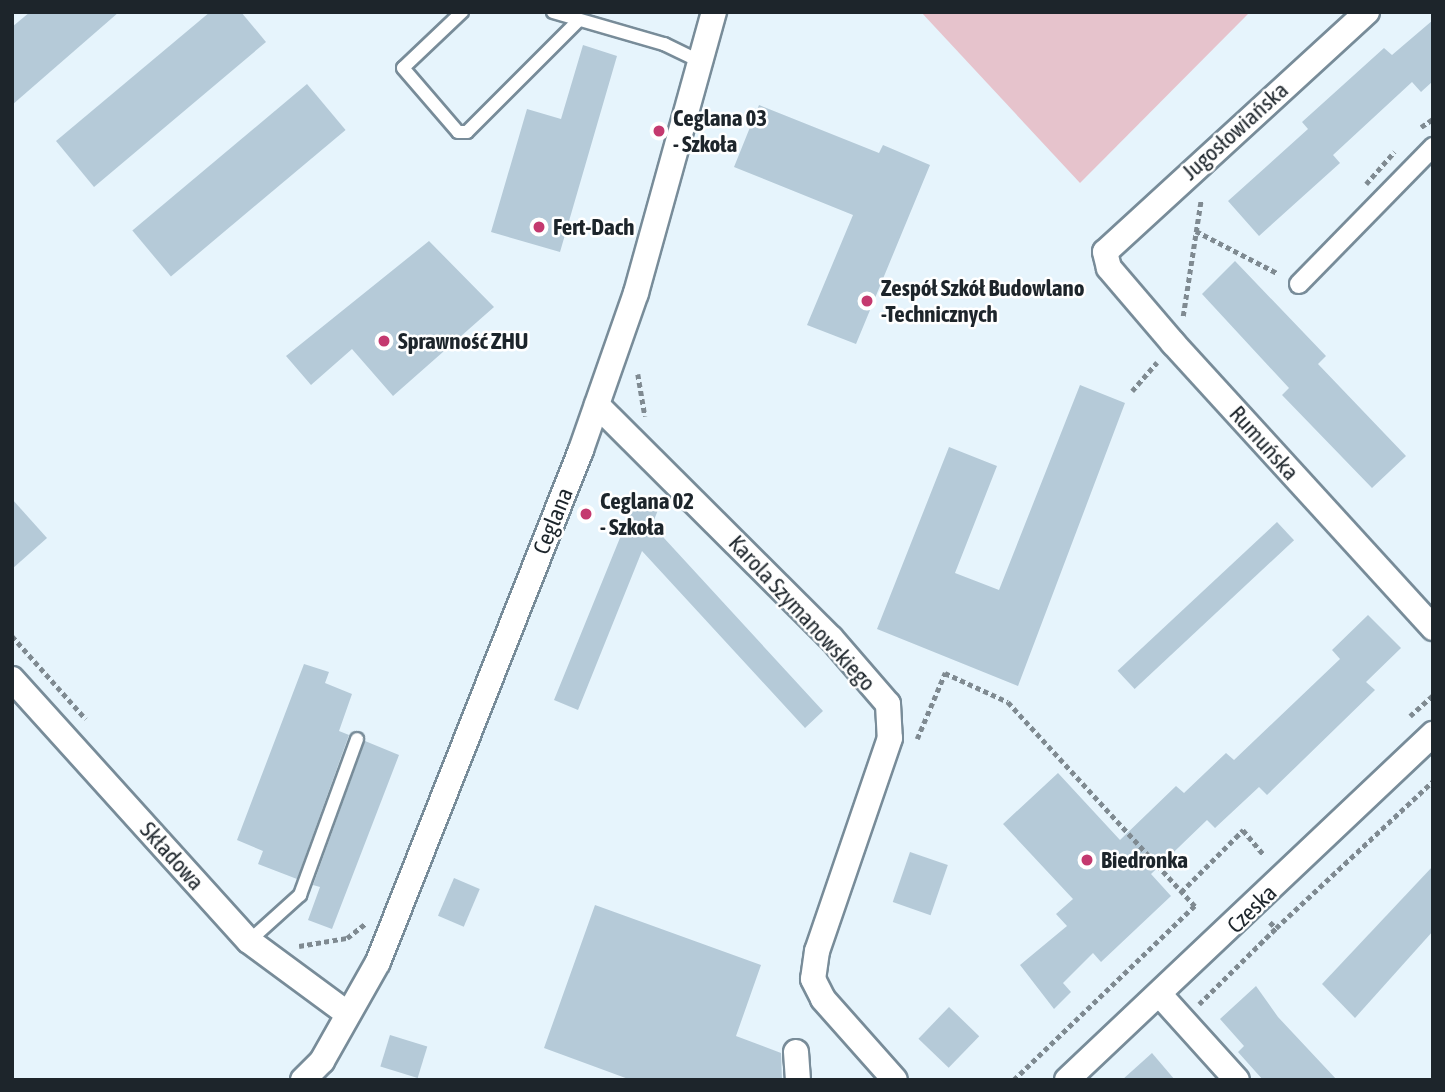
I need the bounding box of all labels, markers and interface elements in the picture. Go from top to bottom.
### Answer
street label: Jugosłowiańska [1176,76,1294,186]
place label: Ceglana 03 - Szkoła [673,104,767,158]
marker: Ceglana 03 - Szkoła [651,123,667,139]
place label: Fert-Dach [553,213,634,241]
marker: Fert-Dach [531,219,547,235]
place label: Zespół Szkół Budowlano -Technicznych [881,274,1085,328]
marker: Zespół Szkół Budowlano -Technicznych [859,293,875,309]
place label: Sprawność ZHU [398,327,528,355]
marker: Sprawność ZHU [376,333,392,349]
street label: Rumuńska [1224,400,1304,486]
street label: Ceglana [527,484,579,558]
place label: Ceglana 02 - Szkoła [600,487,694,541]
marker: Ceglana 02 - Szkoła [578,506,594,522]
street label: Karola Szymanowskiego [723,529,881,697]
street label: Składowa [134,816,210,896]
place label: Biedronka [1101,846,1188,874]
marker: Biedronka [1079,852,1095,868]
street label: Czeska [1222,879,1282,939]

